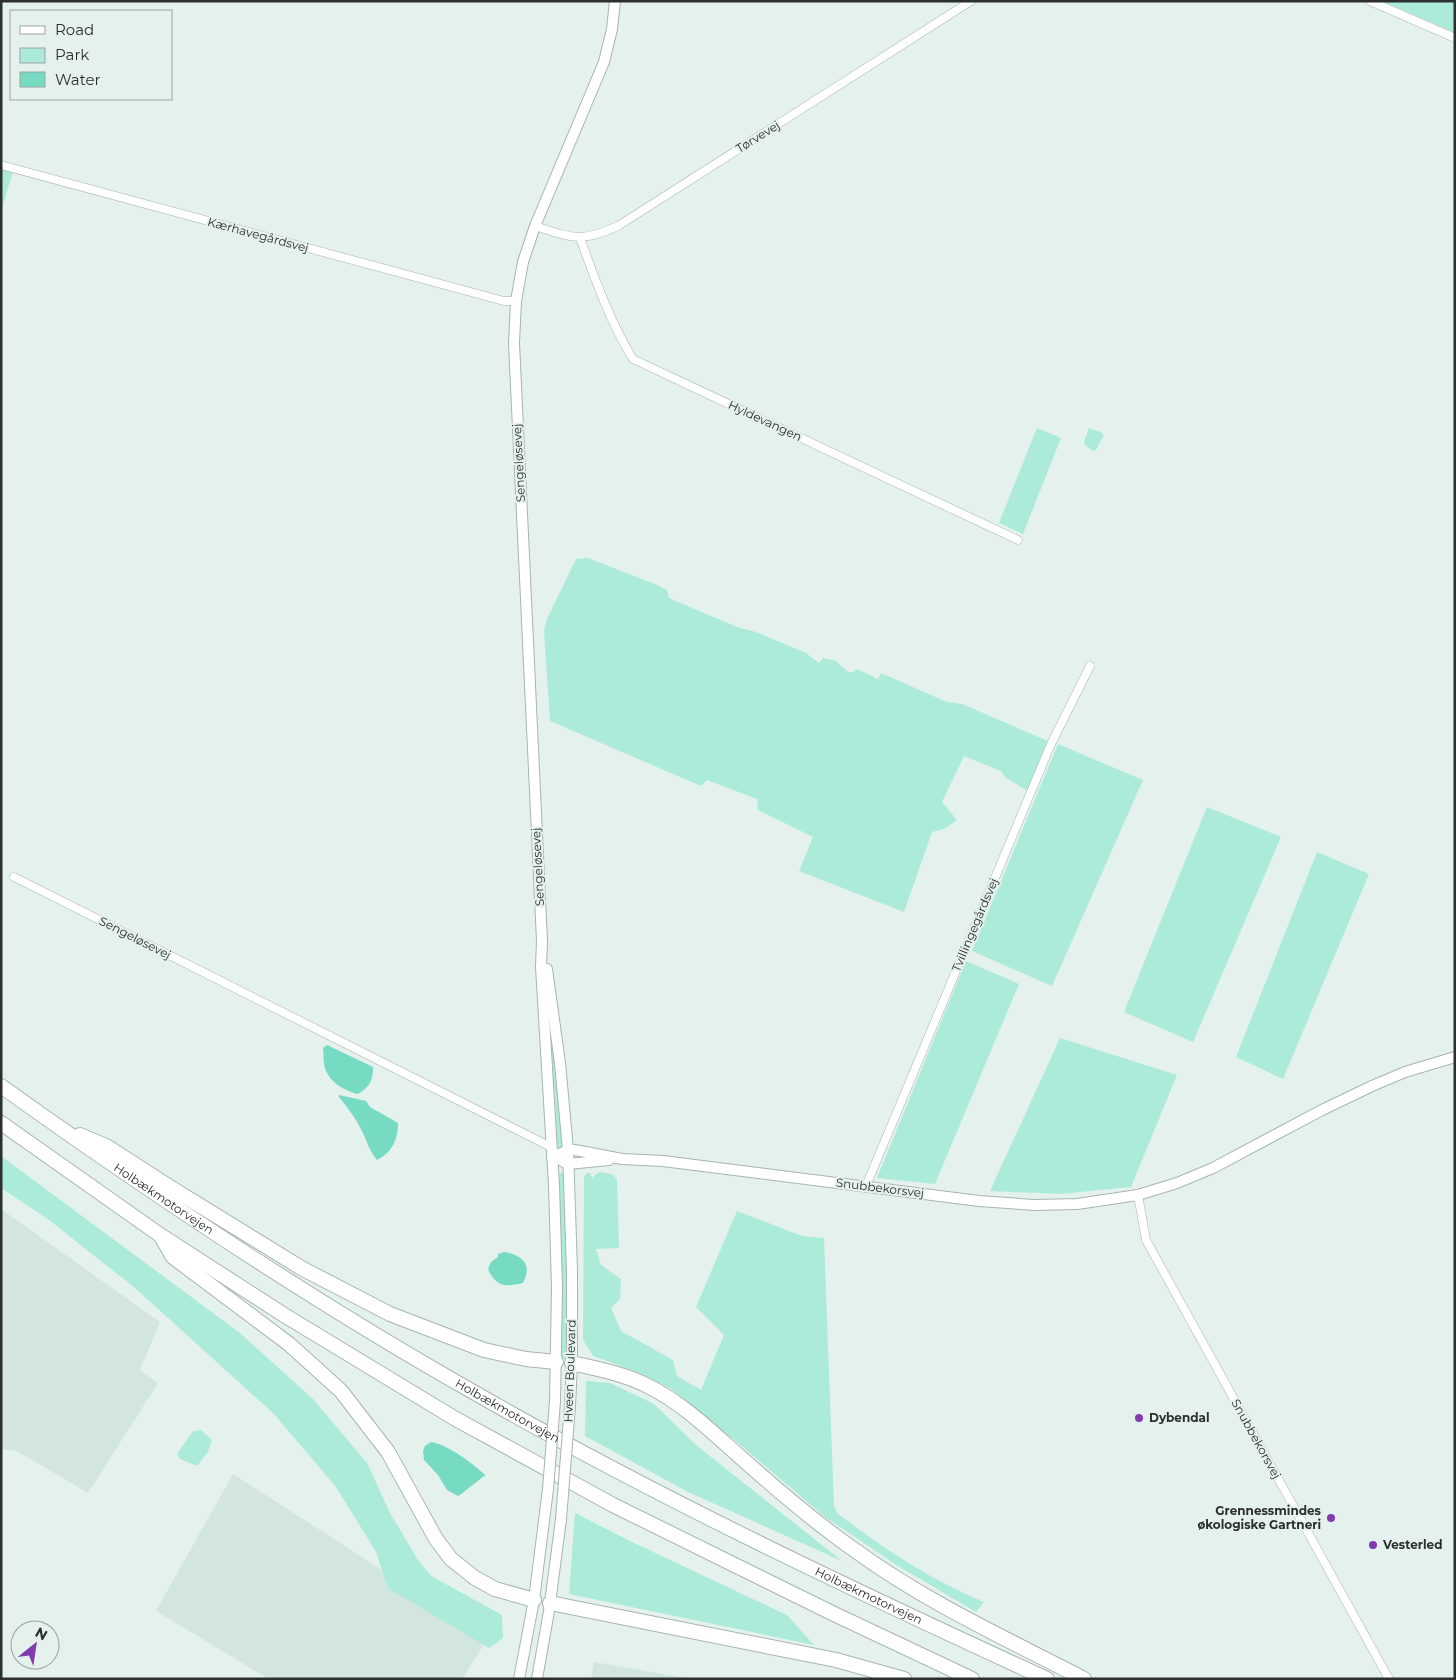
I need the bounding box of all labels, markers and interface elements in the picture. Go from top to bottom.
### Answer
legend [10,10,172,100]
text: Road [55,20,94,39]
text: Park [55,45,89,64]
text: Water [55,70,101,89]
street label: Tørvevej [733,117,782,156]
street label: Kærhavegårdsvej [206,214,310,255]
street label: Hyldevangen [726,397,805,444]
street label: Sengeløsevej [509,423,528,503]
street label: Sengeløsevej [528,827,547,907]
street label: Tvillingegårdsvej [948,876,1001,974]
street label: Sengeløsevej [97,913,174,962]
street label: Holbækmotorvejen [111,1160,217,1237]
street label: Snubbekorsvej [835,1175,925,1200]
street label: Hveen Boulevard [560,1319,579,1423]
street label: Holbækmotorvejen [453,1375,562,1446]
street label: Snubbekorsvej [1228,1396,1285,1481]
place label: Dybendal [1149,1410,1210,1425]
marker: Dybendal [1133,1412,1145,1424]
place label: Grennessmindes økologiske Gartneri [1197,1503,1322,1532]
marker: Grennessmindes økologiske Gartneri [1325,1512,1337,1524]
place label: Vesterled [1382,1537,1442,1552]
marker: Vesterled [1367,1539,1379,1551]
street label: Holbækmotorvejen [813,1563,925,1627]
north arrow [10,1620,60,1670]
text: N [32,1623,51,1644]

